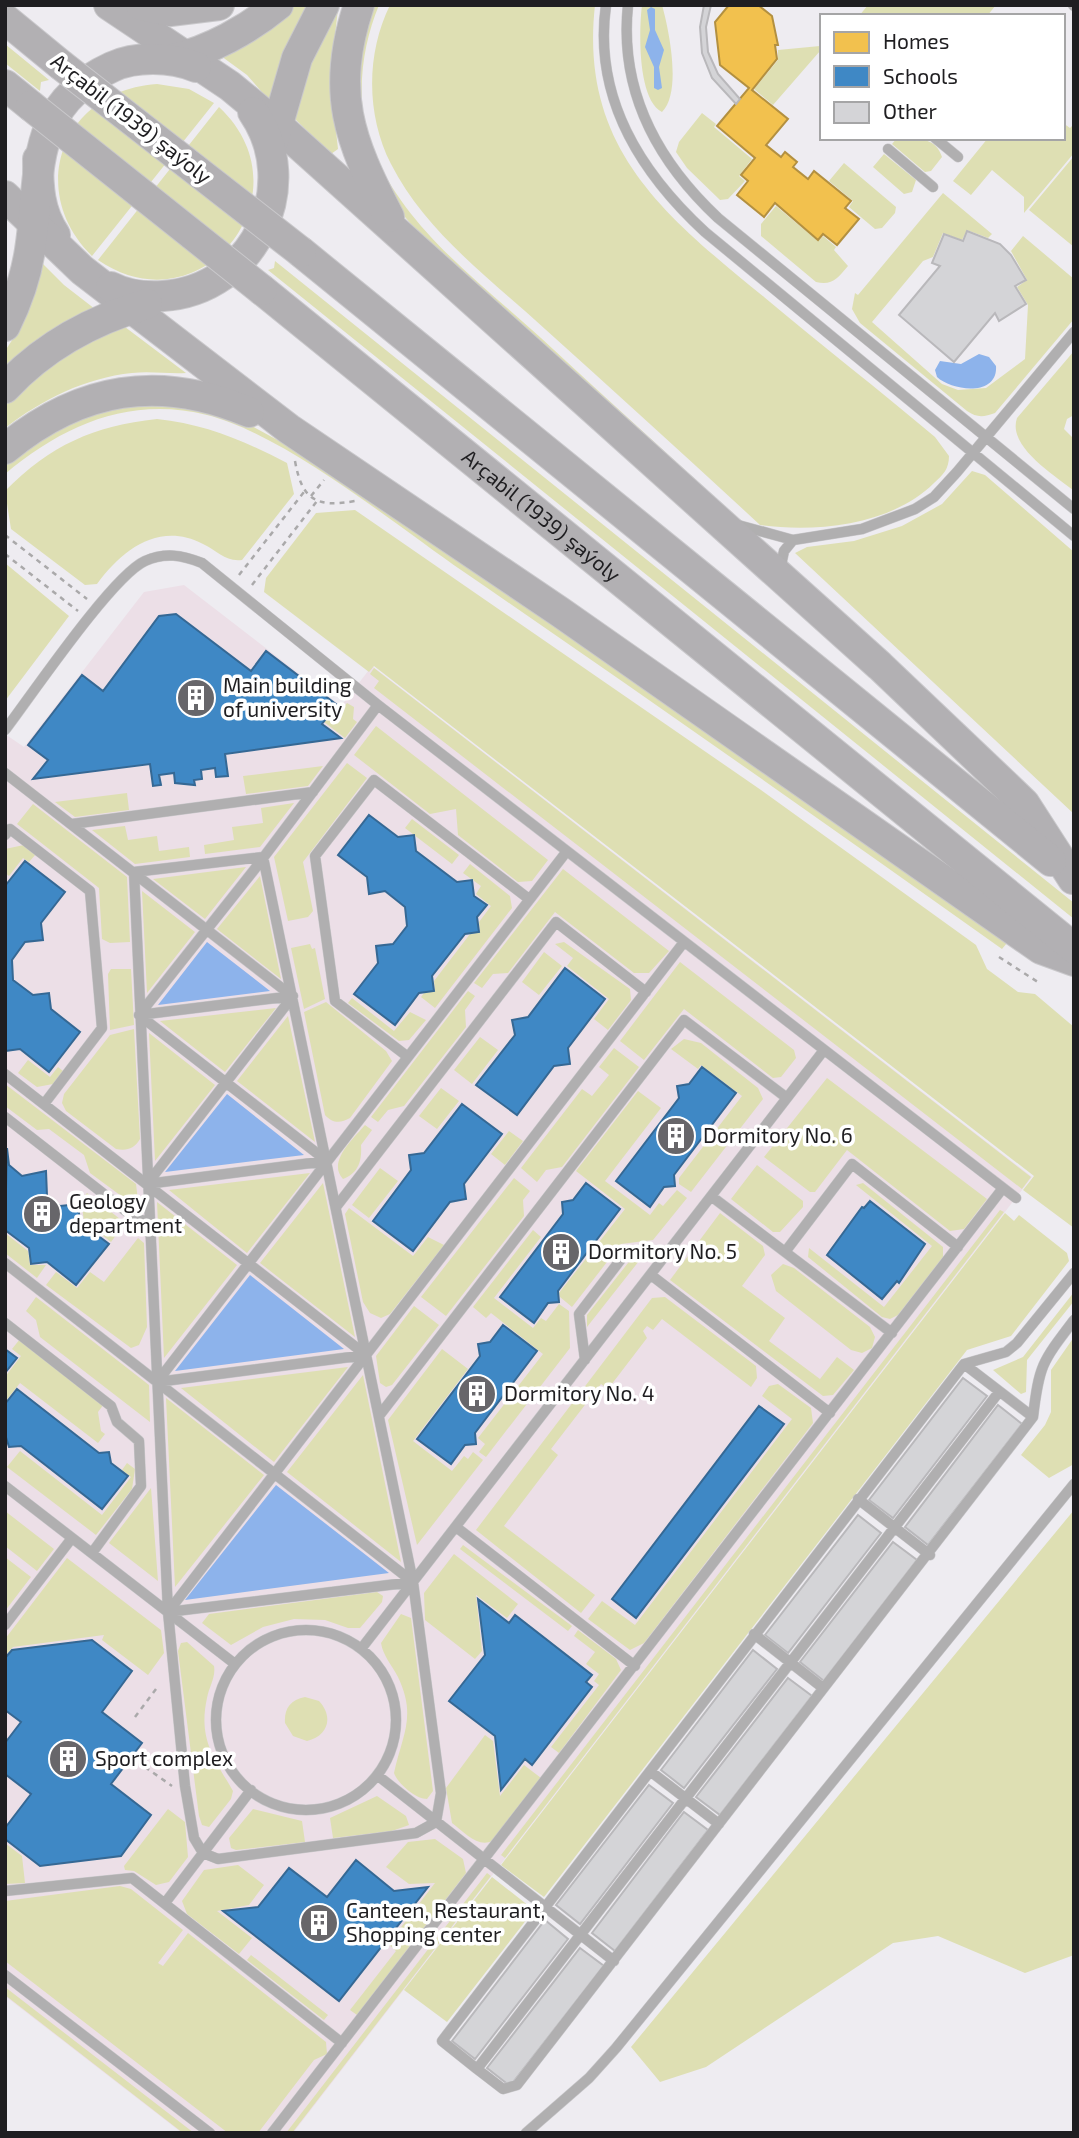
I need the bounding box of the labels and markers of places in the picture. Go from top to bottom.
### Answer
place label: Main building of university [223,672,352,721]
building icon: Main building of university [175,677,217,719]
building icon: Dormitory No. 6 [655,1115,697,1157]
place label: Dormitory No. 6 [703,1122,853,1147]
place label: Geology department [69,1188,182,1237]
building icon: Geology department [21,1193,63,1235]
building icon: Dormitory No. 5 [540,1231,582,1273]
place label: Dormitory No. 5 [588,1238,737,1263]
building icon: Dormitory No. 4 [456,1373,498,1415]
place label: Dormitory No. 4 [504,1380,655,1405]
building icon: Sport complex [47,1738,89,1780]
place label: Sport complex [95,1745,233,1770]
place label: Canteen, Restaurant, Shopping center [346,1897,545,1946]
building icon: Canteen, Restaurant, Shopping center [298,1902,340,1944]

